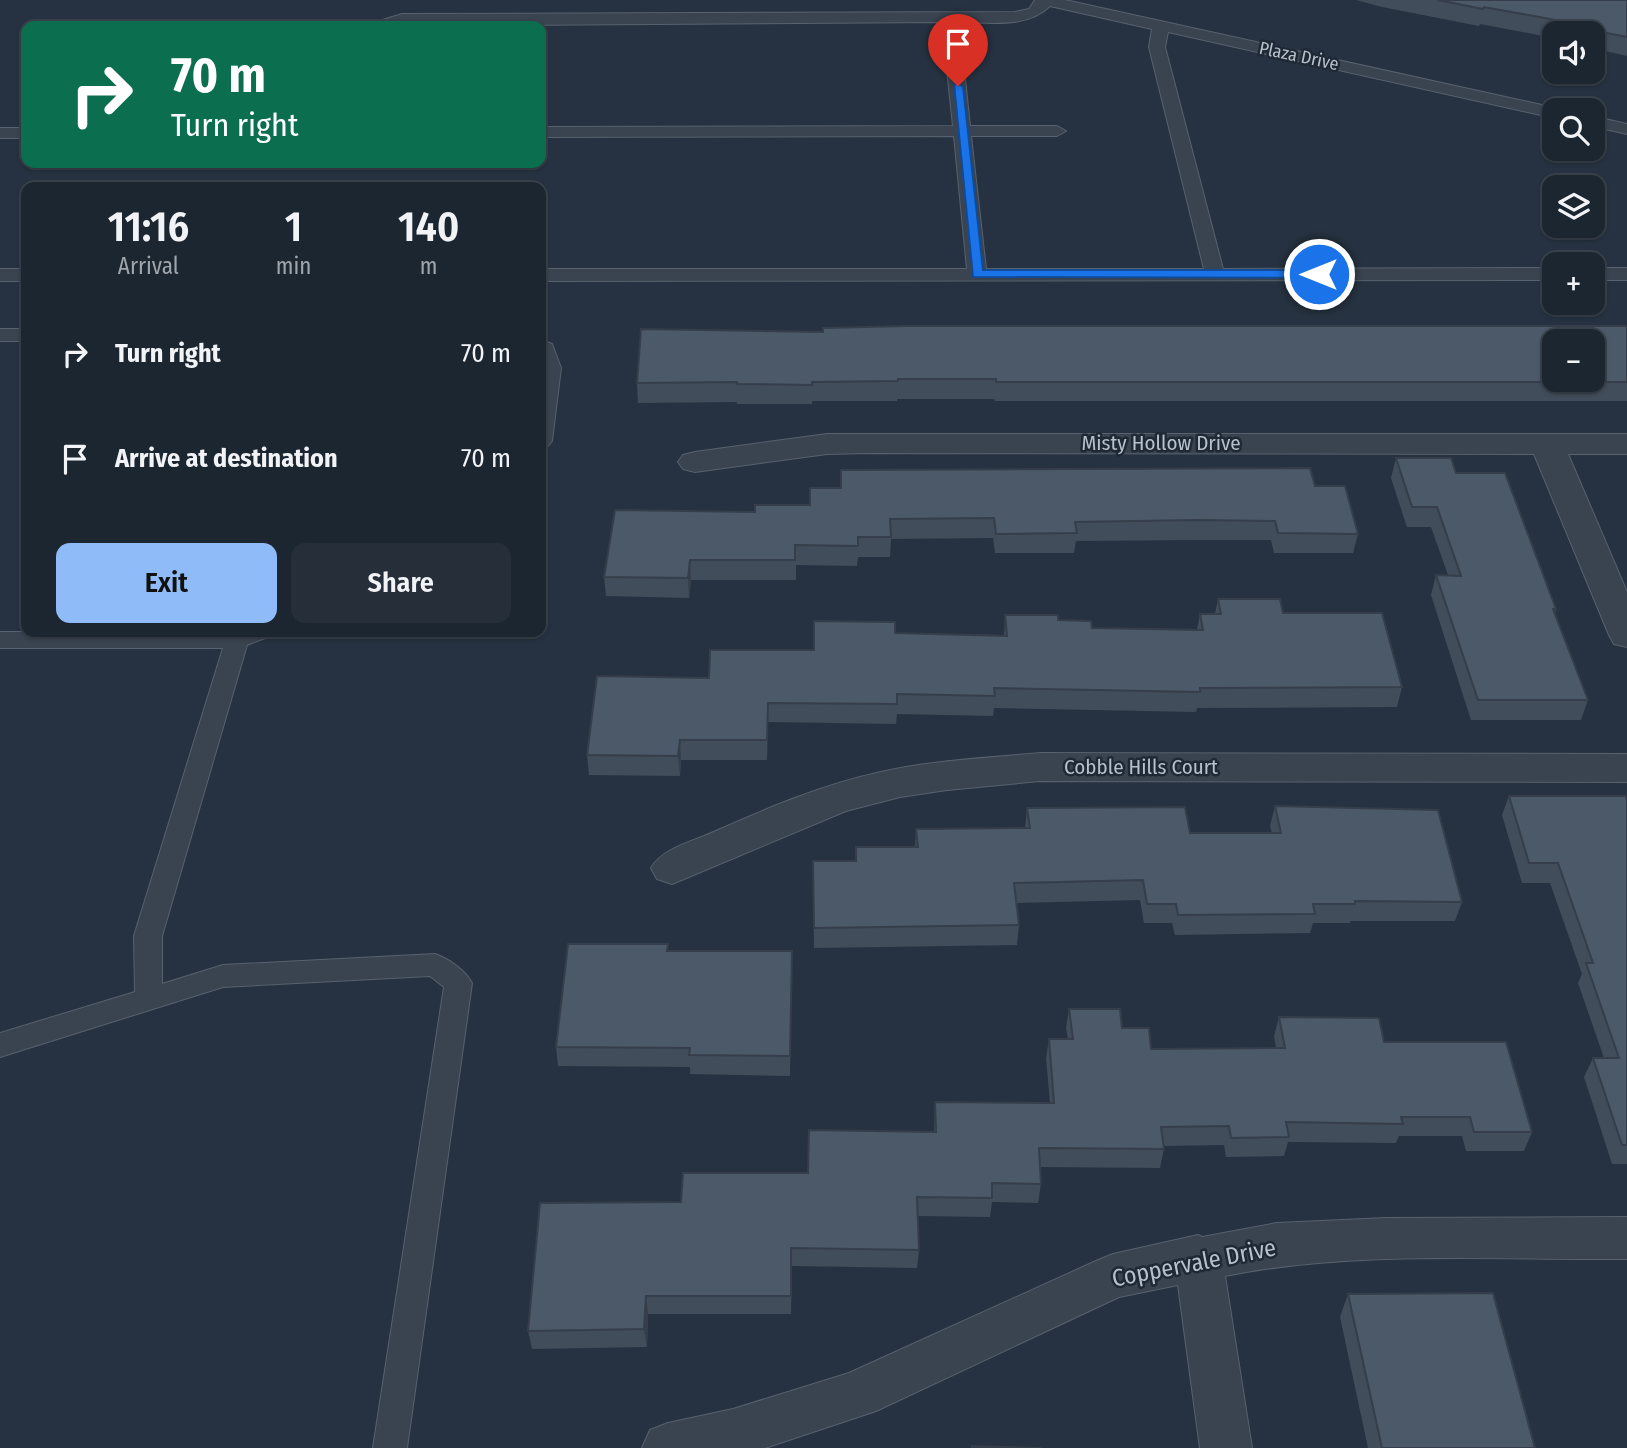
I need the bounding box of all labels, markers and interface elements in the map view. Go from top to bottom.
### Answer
pin [928,14,988,86]
map controls [1542,21,1605,392]
button: sound [1542,21,1605,84]
icon: arrive [939,25,977,63]
street label: Plaza Drive [1257,37,1341,75]
text: 70 m [171,46,266,105]
icon: right [56,49,147,140]
button: search [1542,98,1605,161]
text: Turn right [171,106,298,144]
button: layers [1542,175,1605,238]
text: 11:16 [108,202,189,252]
text: 1 [285,202,302,252]
text: 140 [398,202,459,252]
position arrow [1282,237,1356,311]
text: Arrival [118,252,179,280]
text: min [276,252,311,280]
text: m [420,252,437,280]
button: + [1542,252,1605,315]
button: − [1542,329,1605,392]
icon: right [56,335,94,373]
text: Turn right [115,338,221,369]
text: 70 m [461,338,511,369]
street label: Misty Hollow Drive [1081,430,1241,456]
icon: arrive [56,440,94,478]
text: Arrive at destination [115,443,338,474]
text: 70 m [461,443,511,474]
button: Exit [56,543,277,623]
button: Share [291,543,511,623]
street label: Cobble Hills Court [1064,754,1218,780]
street label: Coppervale Drive [1110,1233,1278,1293]

